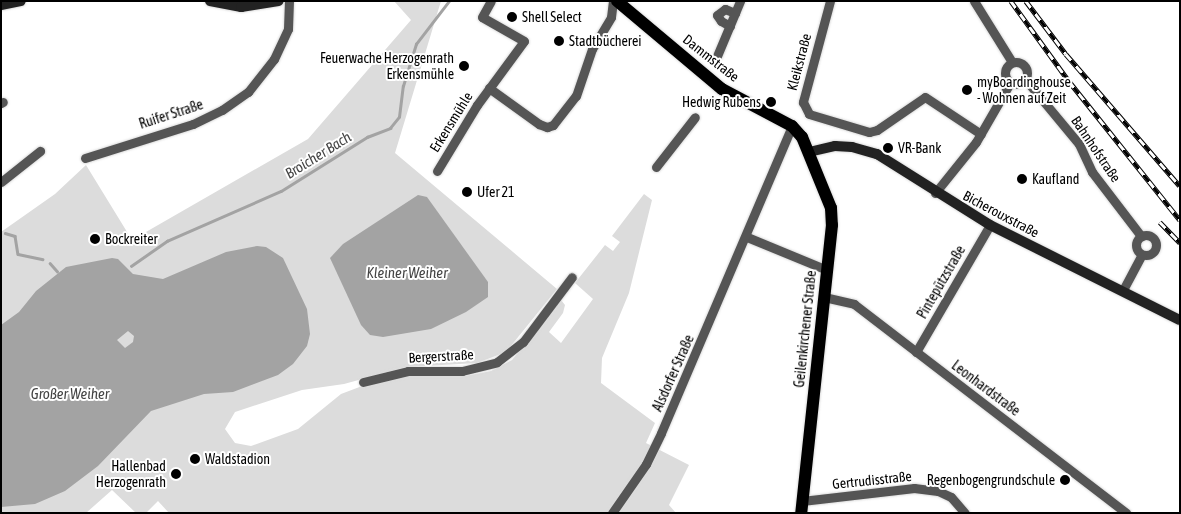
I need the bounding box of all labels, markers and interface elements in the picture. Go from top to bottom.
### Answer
place label: Shell Select [522,9,582,25]
marker: Shell Select [506,11,518,23]
street label: Dammstraße [680,31,742,85]
street label: Kleikstraße [783,32,815,92]
place label: Stadtbücherei [569,33,642,49]
marker: Stadtbücherei [553,35,565,47]
place label: Feuerwache Herzogenrath Erkensmühle [320,50,454,82]
marker: Feuerwache Herzogenrath Erkensmühle [458,60,470,72]
place label: myBoardinghouse - Wohnen auf Zeit [977,74,1071,106]
marker: myBoardinghouse - Wohnen auf Zeit [961,84,973,96]
street label: Erkensmühle [426,89,476,155]
place label: Hedwig Rubens [682,94,761,110]
street label: Ruifer Straße [137,96,205,132]
marker: Hedwig Rubens [765,96,777,108]
street label: Bahnhofstraße [1068,113,1124,185]
water label: Broicher Bach [282,128,354,182]
place label: VR-Bank [898,140,941,156]
marker: VR-Bank [882,142,894,154]
place label: Kaufland [1032,171,1079,187]
marker: Kaufland [1016,173,1028,185]
place label: Ufer 21 [477,184,515,200]
marker: Ufer 21 [461,186,473,198]
street label: Bicherouxstraße [960,187,1042,241]
place label: Bockreiter [105,231,158,247]
marker: Bockreiter [89,233,101,245]
street label: Pintepützstraße [913,242,969,322]
water label: Kleiner Weiher [366,264,448,282]
street label: Geilenkirchener Straße [791,270,819,388]
street label: Alsdorfer Straße [649,332,697,414]
street label: Bergerstraße [408,346,474,366]
street label: Leonhardstraße [948,357,1024,419]
water label: Großer Weiher [31,385,109,403]
place label: Waldstadion [205,451,270,467]
marker: Waldstadion [189,453,201,465]
place label: Hallenbad Herzogenrath [96,458,166,491]
street label: Gertrudisstraße [831,467,913,493]
marker: Hallenbad Herzogenrath [170,468,182,480]
place label: Regenbogengrundschule [927,472,1055,488]
marker: Regenbogengrundschule [1059,474,1071,486]

